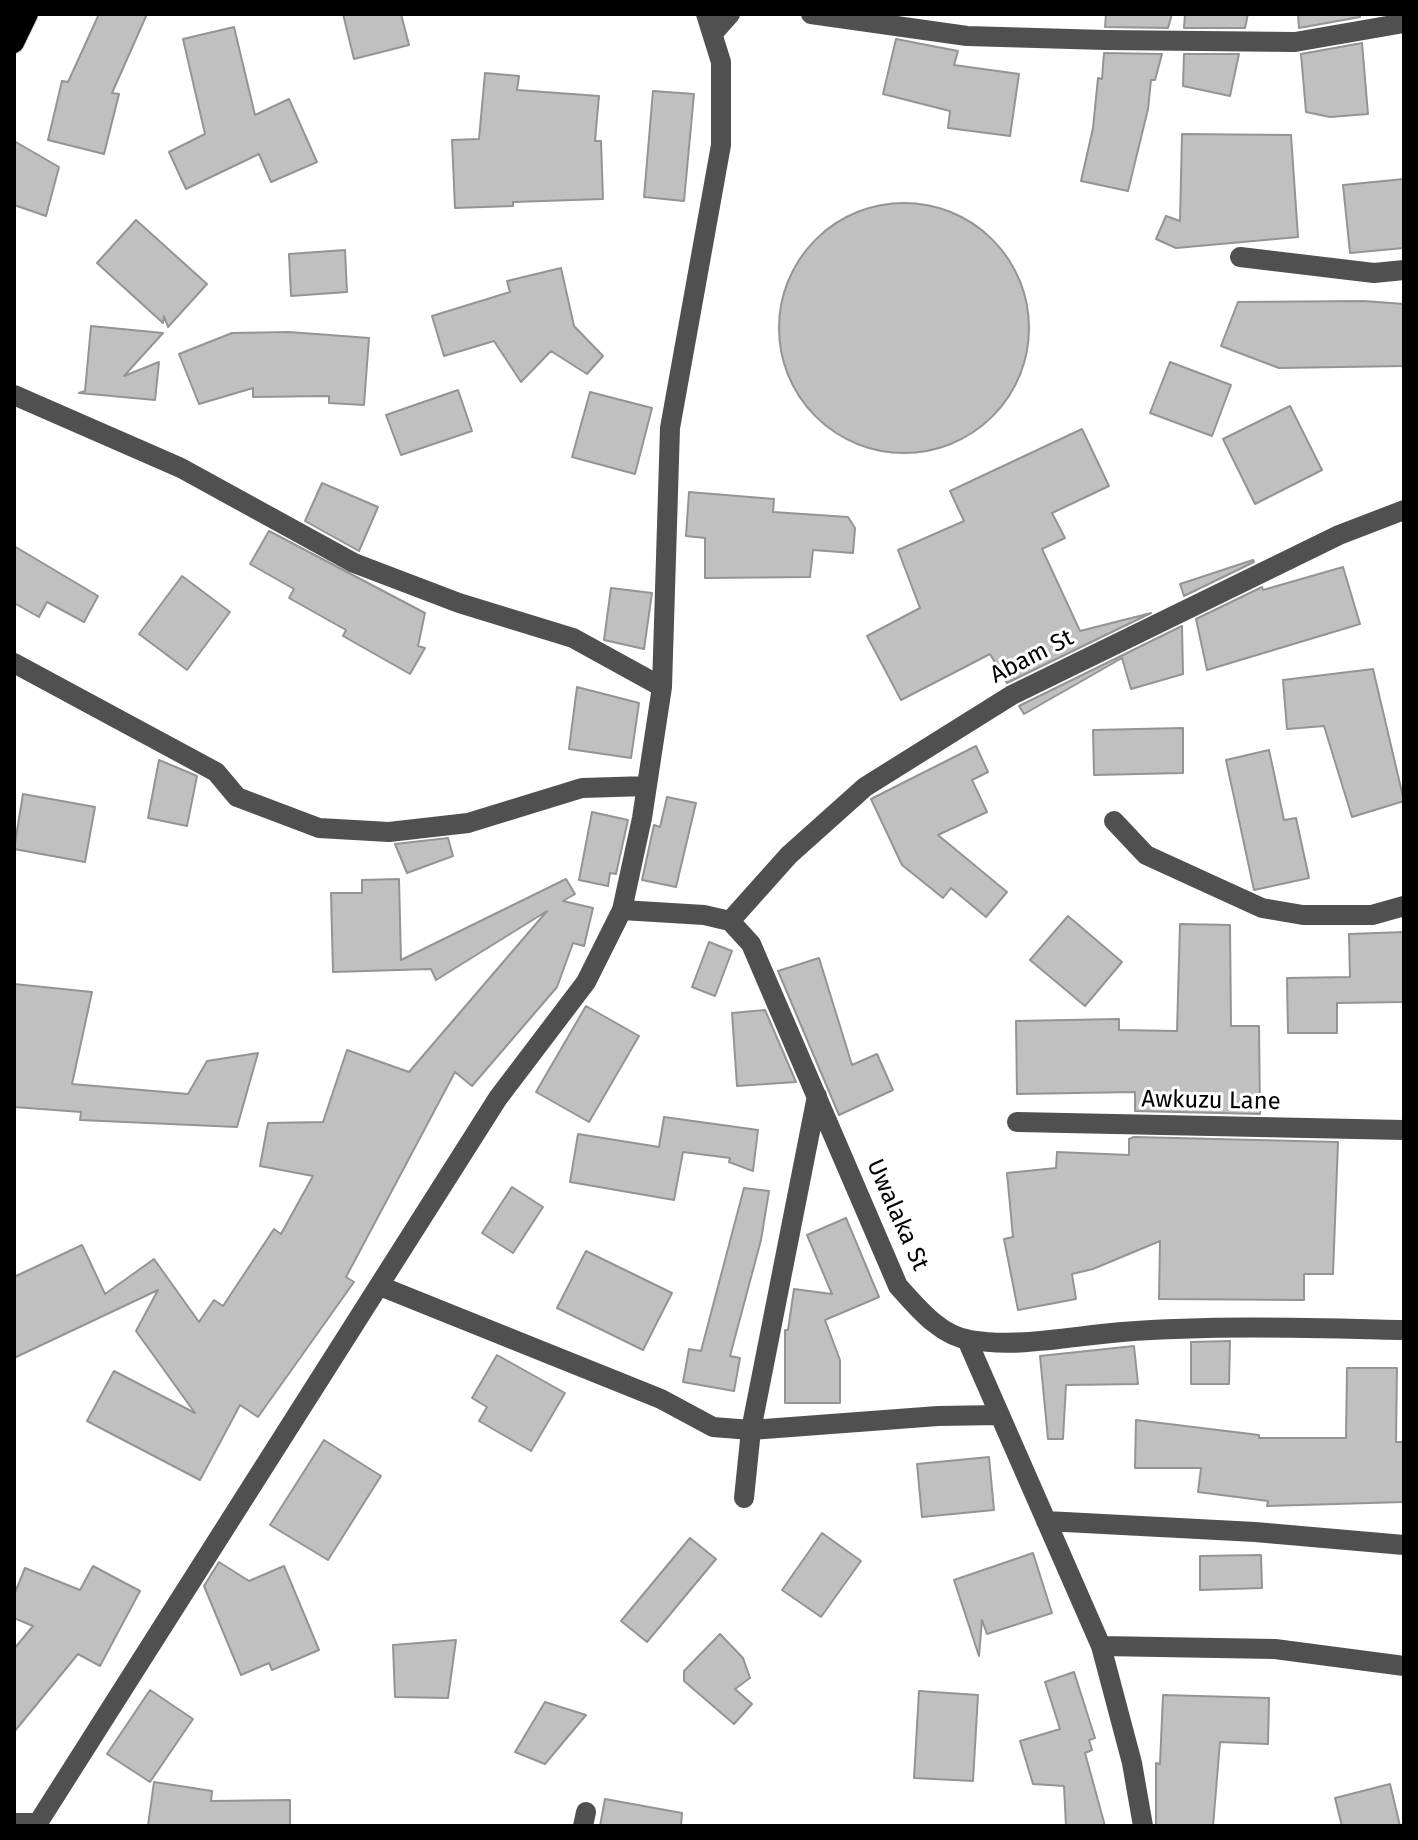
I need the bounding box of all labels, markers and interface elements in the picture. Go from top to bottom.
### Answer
street label: Abam St [986,624,1078,690]
street label: Awkuzu Lane [1141,1085,1281,1117]
street label: Uwalaka St [860,1155,934,1275]

